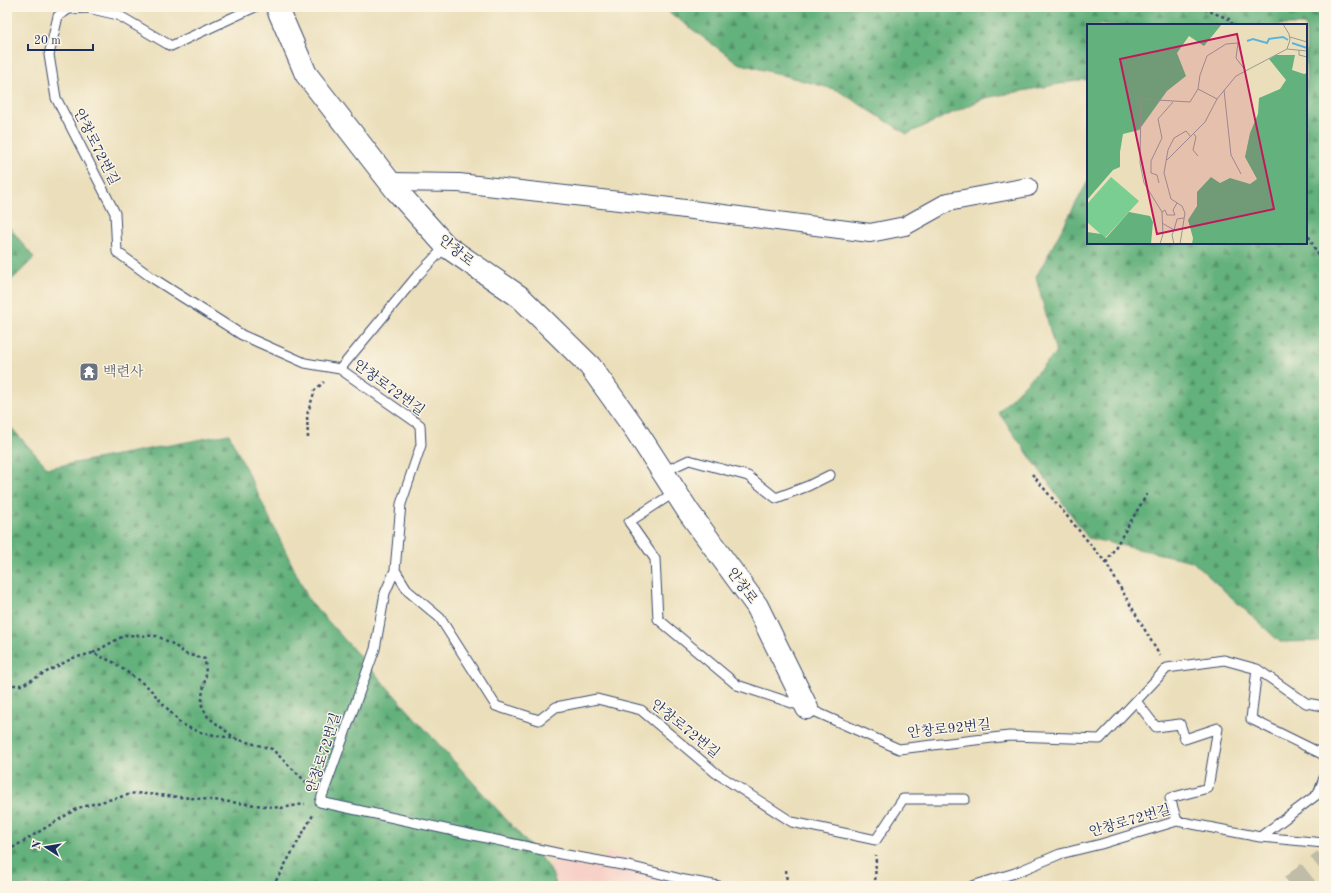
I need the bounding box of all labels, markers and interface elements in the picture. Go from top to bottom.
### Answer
inset map [1087,24,1307,244]
scale bar [28,26,93,52]
text: 20 m [34,35,61,47]
street label: 안창로72번길 [71,106,122,188]
street label: 안창로 [436,232,477,270]
street label: 안창로72번길 [351,357,428,418]
temple icon: 백련사 [78,361,100,383]
place label: 백련사 [103,364,144,379]
street label: 안창로 [724,565,761,607]
street label: 안창로72번길 [648,696,723,761]
street label: 안창로72번길 [303,711,344,795]
street label: 안창로92번길 [906,717,991,740]
street label: 안창로72번길 [1087,802,1172,839]
north arrow [26,827,66,867]
text: N [31,839,44,850]

